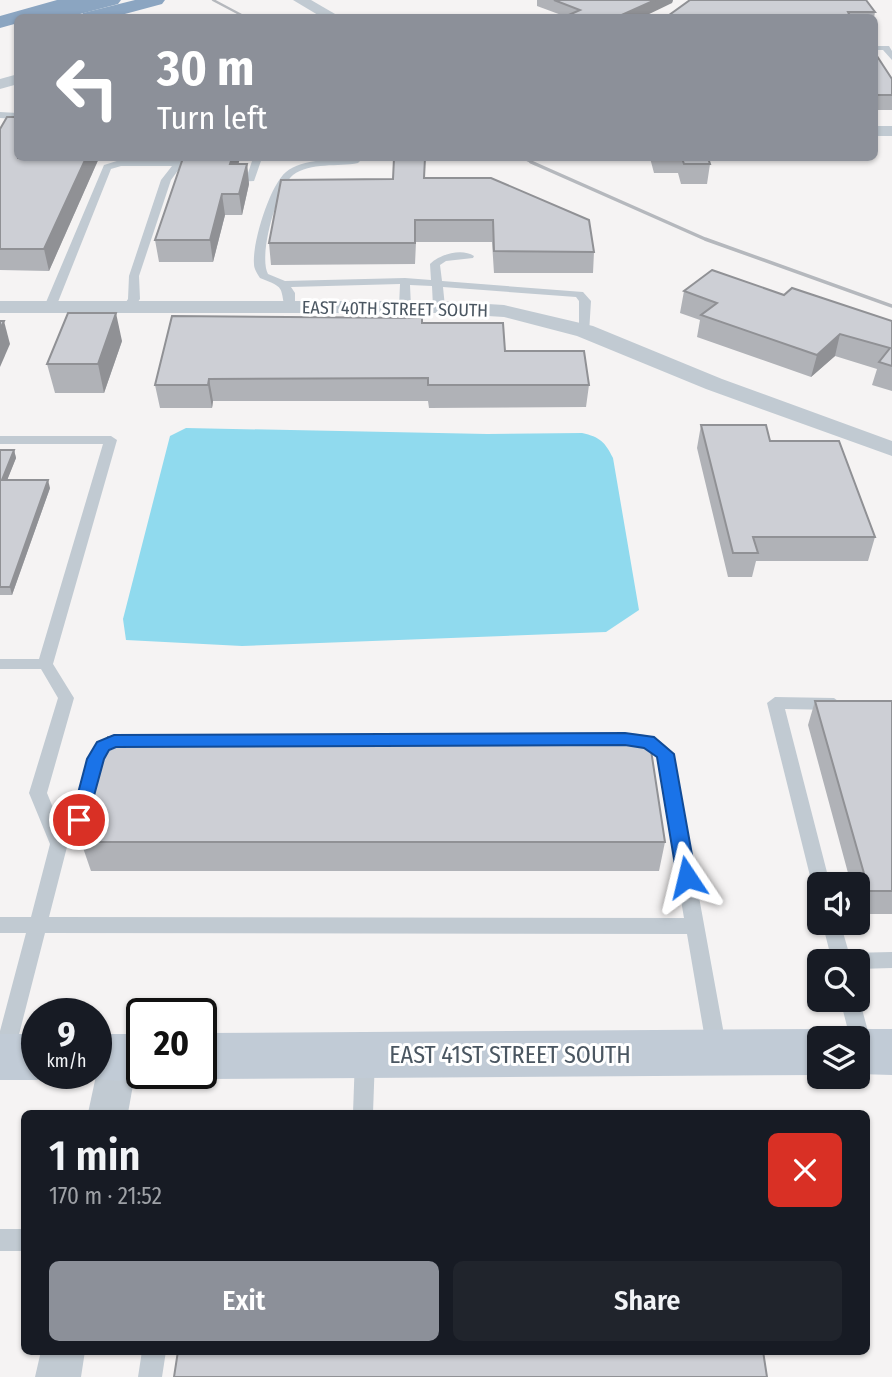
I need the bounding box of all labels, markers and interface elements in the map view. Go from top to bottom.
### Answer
text: 30 m [157,39,255,98]
icon: left [42,42,133,133]
text: Turn left [157,99,267,137]
street label: EAST 40TH STREET SOUTH [302,296,488,322]
pin [49,790,109,850]
icon: arrive [60,801,98,839]
position arrow [650,840,724,914]
map controls [807,872,870,1089]
button: sound [807,872,870,935]
button: search [807,949,870,1012]
speed limit sign: 20 [126,998,217,1089]
text: 9 [57,1013,76,1055]
button: layers [807,1026,870,1089]
street label: EAST 41ST STREET SOUTH [389,1041,631,1069]
text: km/h [46,1050,87,1072]
text: 1 min [49,1131,140,1181]
button: close [768,1133,842,1207]
text: 170 m · 21:52 [49,1182,162,1210]
button: Exit [49,1261,439,1341]
button: Share [453,1261,842,1341]

